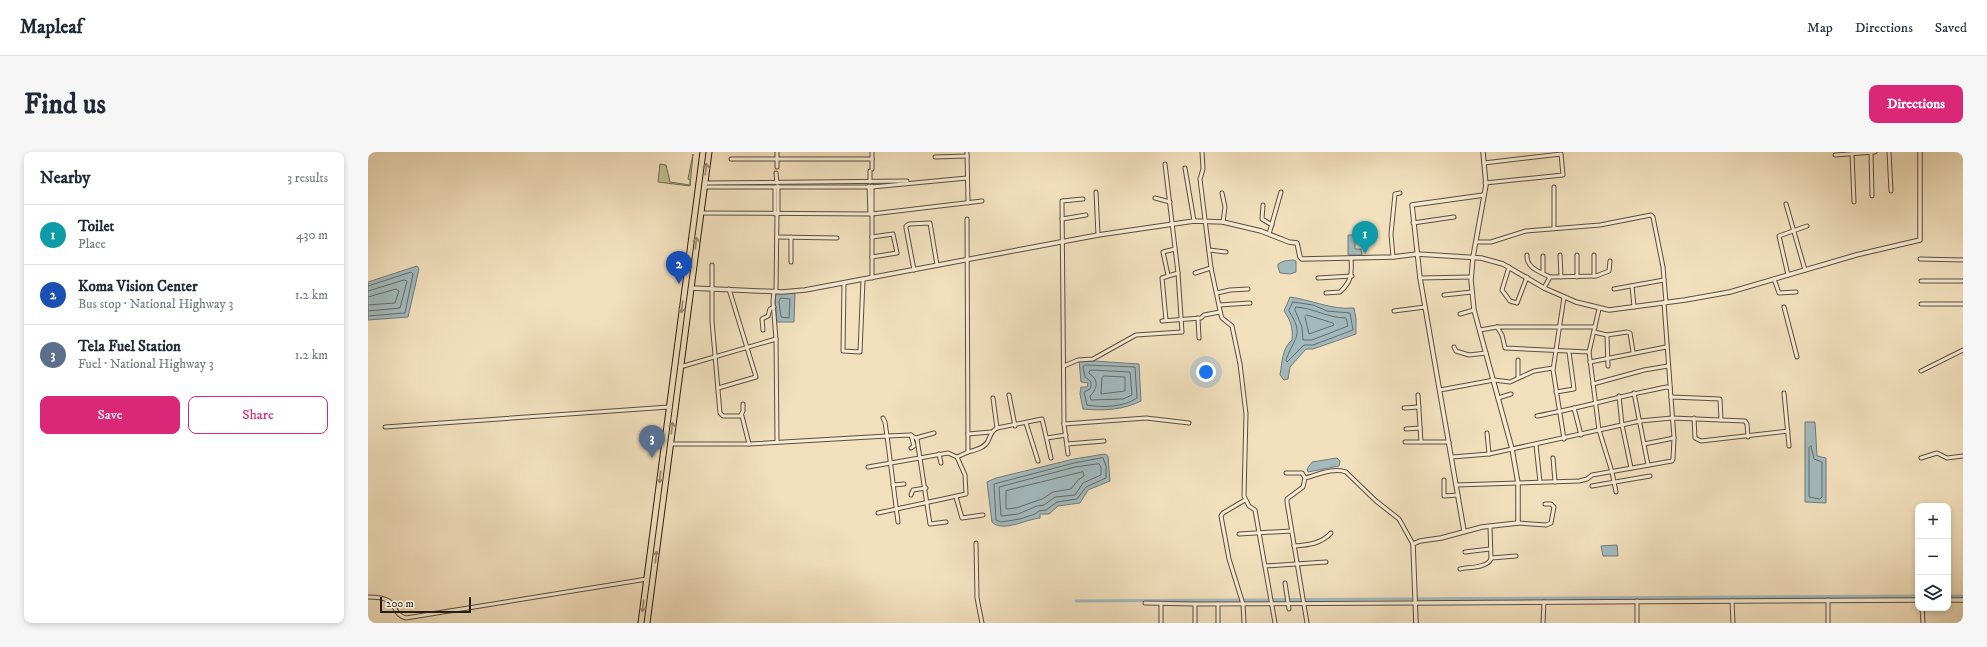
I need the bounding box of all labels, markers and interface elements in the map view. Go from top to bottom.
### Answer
text: Mapleaf [20,16,83,39]
text: Map [1807,19,1833,37]
text: Directions [1855,19,1913,37]
text: Saved [1935,19,1967,37]
button: Directions [1869,85,1963,123]
text: Find us [24,87,106,122]
one-way arrow [702,163,710,176]
text: Nearby [40,167,90,189]
text: 3 results [287,170,328,186]
text: Toilet [78,217,114,236]
pin: 1 [1352,221,1378,254]
text: 1 [51,227,55,243]
text: 430 m [296,227,328,243]
text: Place [78,236,106,252]
one-way arrow [692,237,700,250]
pin: 2 [666,251,692,284]
text: Koma Vision Center [78,277,198,296]
text: 2 [50,287,56,303]
text: 1.2 km [295,287,328,303]
text: Bus stop · National Highway 3 [78,296,233,312]
one-way arrow [678,300,686,313]
text: Tela Fuel Station [78,337,181,356]
text: 3 [51,347,55,363]
text: 1.2 km [295,347,328,363]
text: Fuel · National Highway 3 [78,356,214,372]
your location [1196,362,1216,382]
button: Save [40,396,180,434]
button: Share [188,396,328,434]
one-way arrow [668,422,676,435]
pin: 3 [639,425,665,458]
one-way arrow [656,470,664,483]
map controls [1915,503,1951,611]
button: + [1915,503,1951,539]
button: − [1915,539,1951,575]
one-way arrow [652,550,660,563]
button: layers [1915,575,1951,611]
scale bar [380,595,471,614]
text: 200 m [386,597,414,611]
one-way arrow [639,599,647,612]

